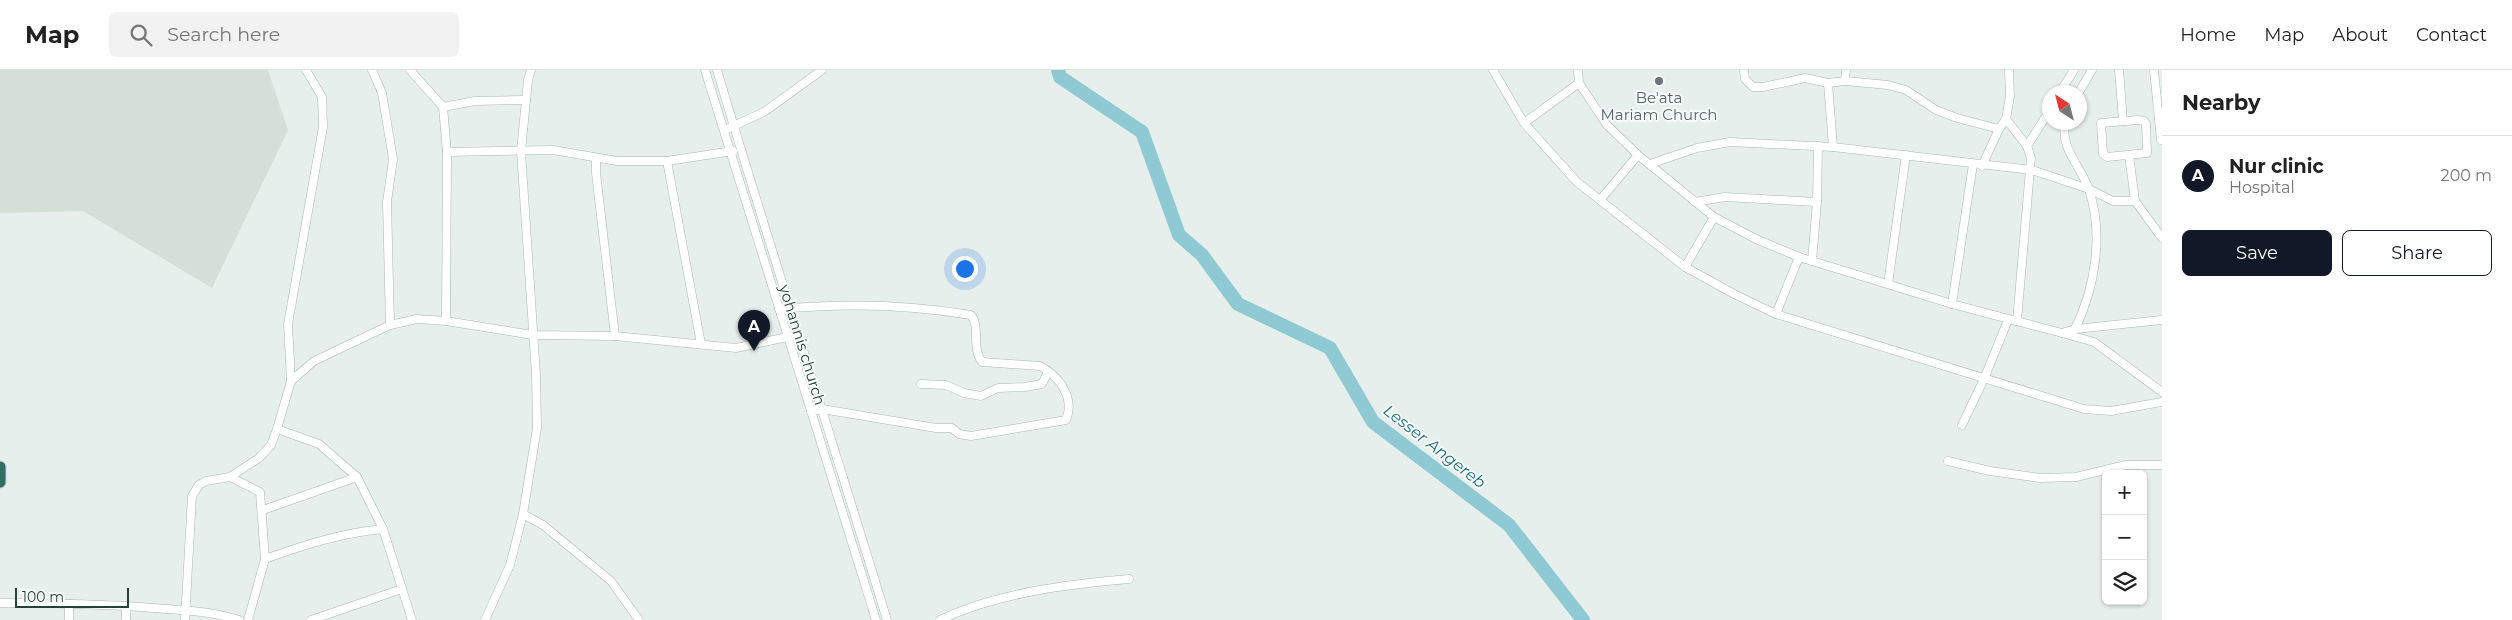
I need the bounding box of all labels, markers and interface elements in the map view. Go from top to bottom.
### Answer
search box [109,12,459,57]
text: Map [25,20,79,49]
icon: search [127,21,155,49]
text: Search here [167,23,280,46]
text: Home [2180,24,2236,46]
text: Map [2264,24,2304,46]
text: About [2332,24,2388,46]
text: Contact [2416,24,2487,46]
marker: Be'ata Mariam Church [1653,75,1665,87]
north arrow [2042,85,2087,130]
place label: Be'ata Mariam Church [1601,88,1717,124]
text: Nearby [2182,90,2261,115]
text: Nur clinic [2229,155,2324,178]
text: A [2192,166,2204,185]
text: 200 m [2441,166,2492,185]
text: Hospital [2229,178,2295,197]
button: Save [2182,230,2332,276]
button: Share [2342,230,2492,276]
your location [952,256,978,282]
street label: yohannis church [775,281,830,407]
pin: A [738,310,770,351]
water label: Lesser Angereb [1380,401,1490,492]
map controls [2102,470,2147,605]
button: + [2102,470,2147,515]
button: − [2102,515,2147,560]
button: layers [2102,560,2147,605]
scale bar [15,585,129,608]
text: 100 m [22,588,64,606]

